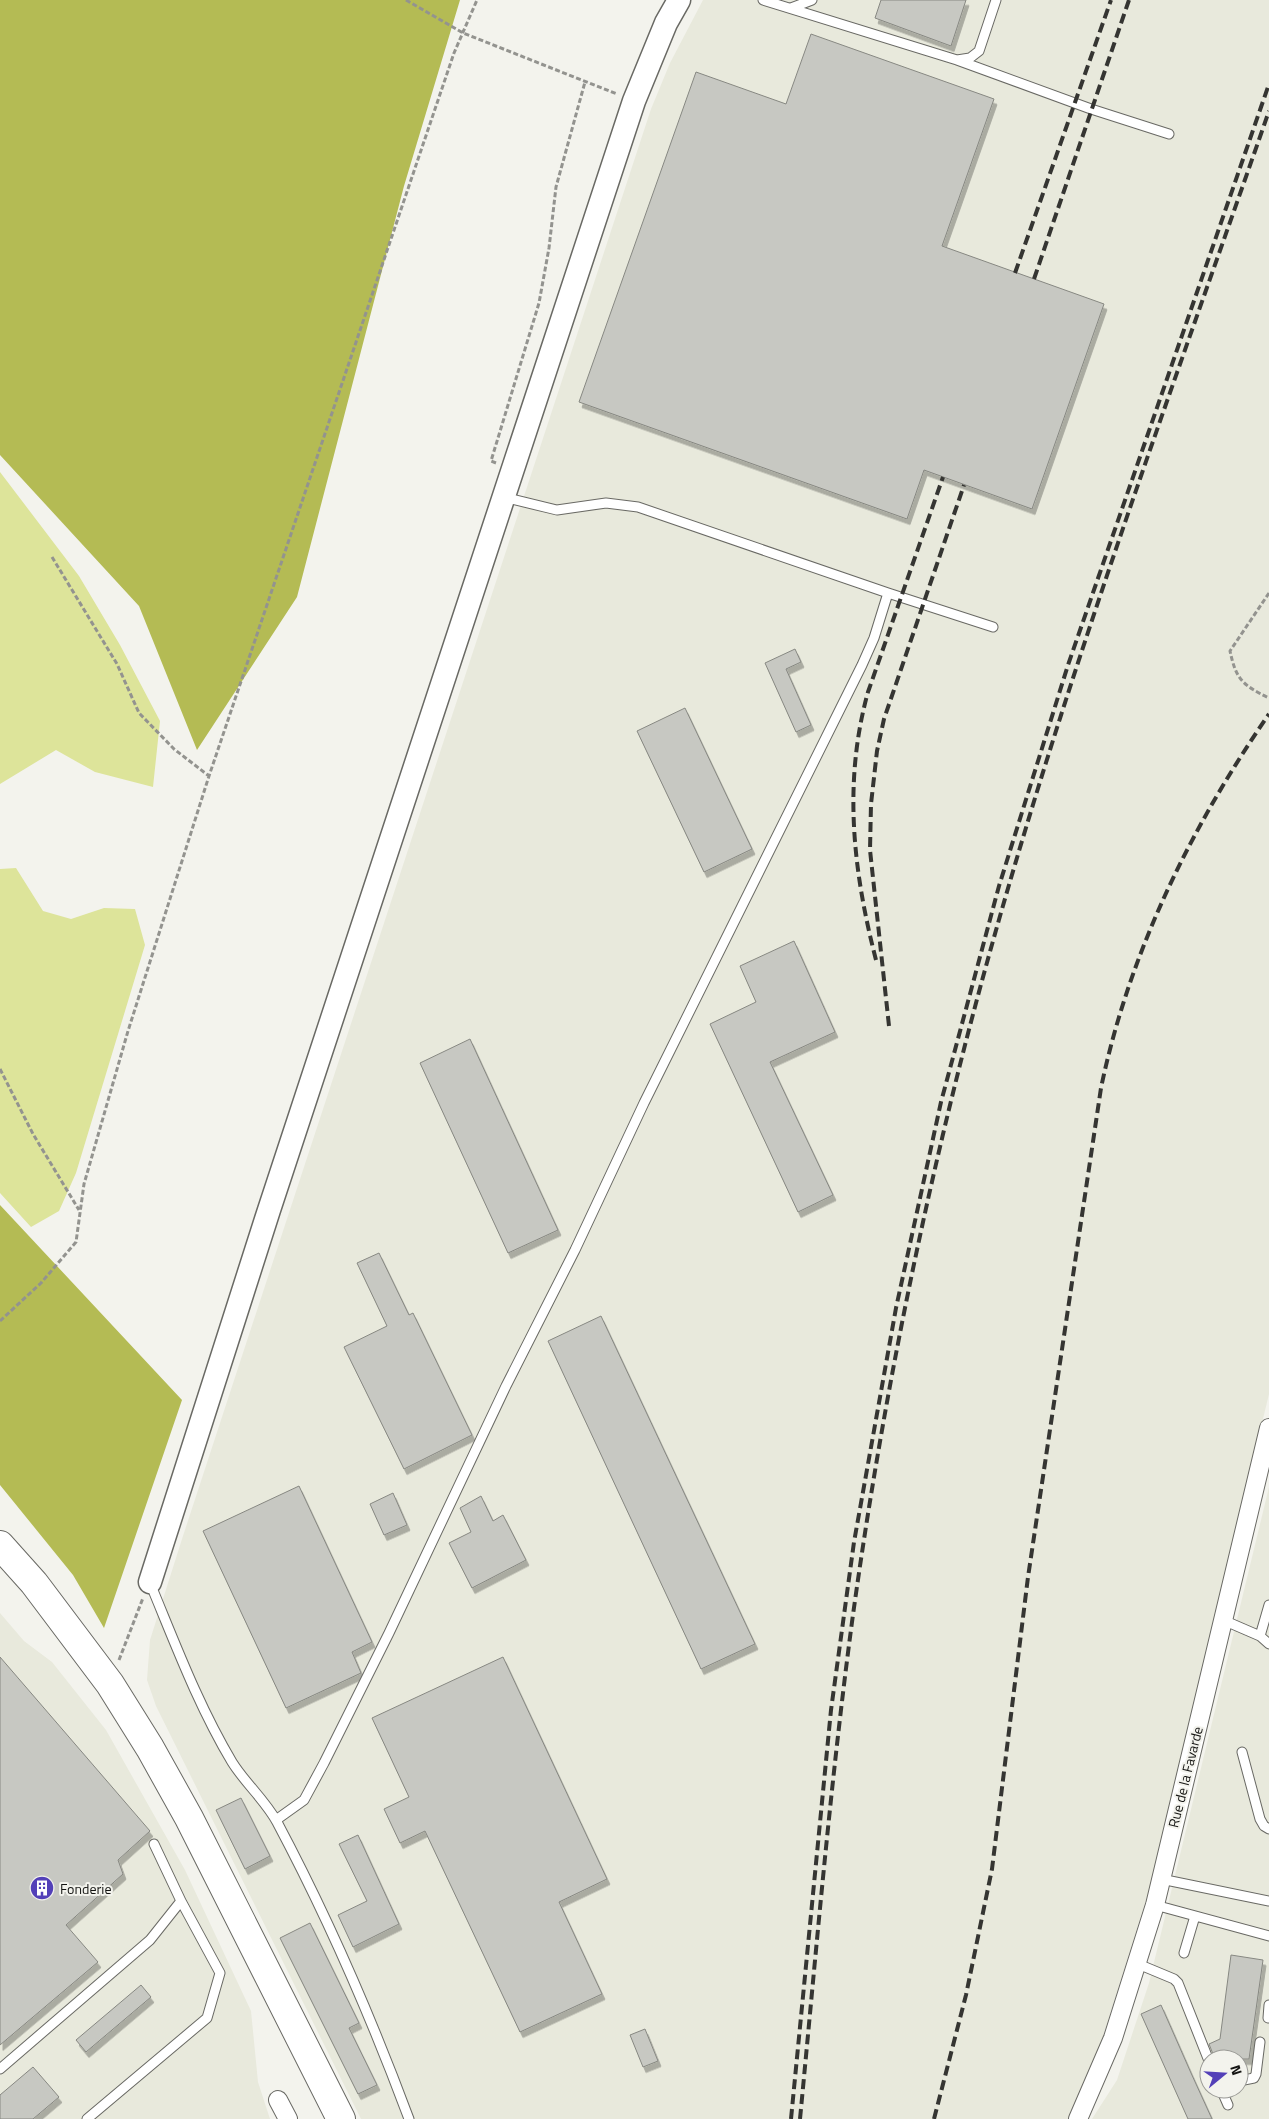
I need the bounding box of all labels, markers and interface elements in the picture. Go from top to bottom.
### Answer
street label: Rue de la Favarde [1162,1724,1208,1830]
building icon: Fonderie [29,1875,55,1901]
place label: Fonderie [60,1878,111,1899]
north arrow [1199,2049,1249,2099]
text: N [1225,2062,1248,2078]

